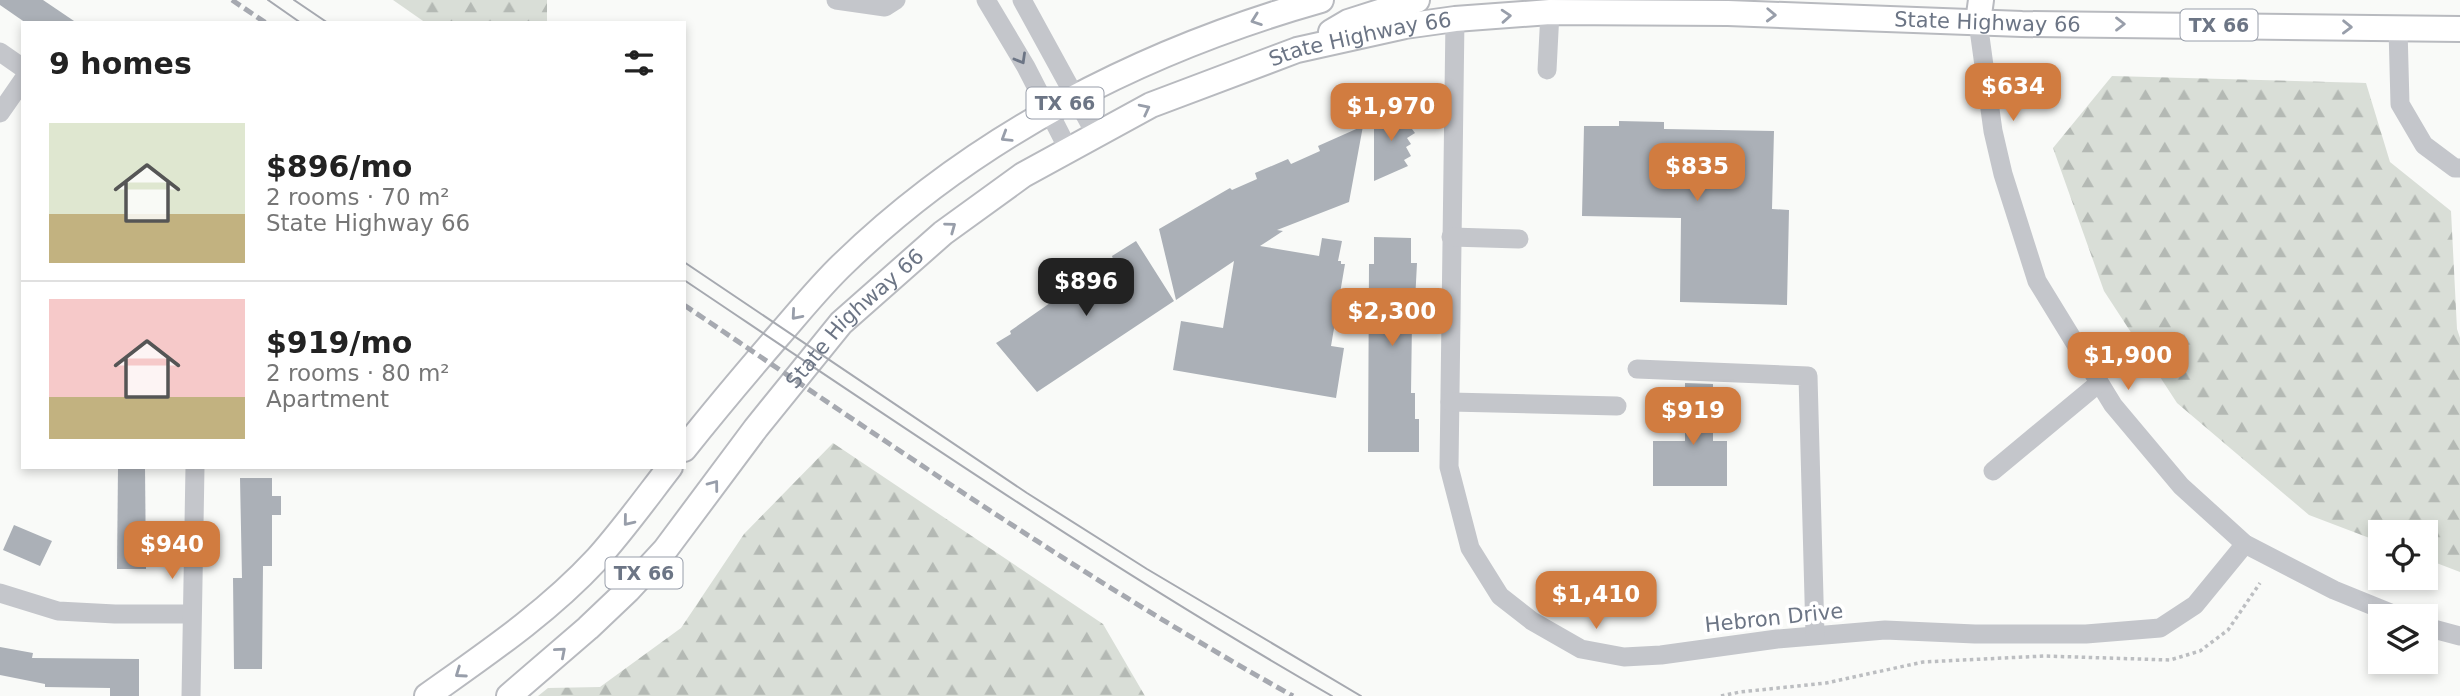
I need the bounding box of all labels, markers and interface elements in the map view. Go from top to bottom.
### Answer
street label: State Highway 66 [1894,7,2081,37]
street label: State Highway 66 [1265,8,1453,72]
one-way arrow [1500,8,1511,23]
one-way arrow [1766,8,1777,23]
road number: TX 66 [2180,10,2258,41]
one-way arrow [1250,12,1262,26]
one-way arrow [2115,16,2126,32]
one-way arrow [2343,19,2353,35]
icon: filters [620,44,658,82]
text: 9 homes [49,46,192,81]
one-way arrow [1013,51,1026,64]
pin: $634 [1972,64,2054,123]
text: $634 [1981,73,2045,99]
pin: $1,970 [1334,83,1448,143]
road number: TX 66 [1026,88,1104,118]
text: $1,970 [1347,93,1435,119]
one-way arrow [1138,103,1150,117]
one-way arrow [1001,128,1014,141]
pin: $835 [1656,144,1738,203]
text: $896/mo [266,149,412,184]
icon: home [105,151,189,235]
text: $835 [1665,153,1729,179]
text: 2 rooms · 70 m² [266,184,450,210]
text: State Highway 66 [266,210,470,236]
one-way arrow [943,223,956,235]
street label: State Highway 66 [781,244,928,393]
pin: $896 [1045,258,1127,318]
text: $896 [1054,268,1118,294]
pin: $2,300 [1335,288,1449,348]
text: $2,300 [1348,298,1436,324]
one-way arrow [792,307,804,320]
text: $919/mo [266,325,412,360]
icon: home [105,327,189,411]
pin: $1,900 [2071,332,2185,392]
text: $1,900 [2084,342,2172,368]
text: 2 rooms · 80 m² [266,360,450,386]
text: Apartment [266,386,389,412]
pin: $919 [1652,388,1734,447]
text: $919 [1661,397,1725,423]
one-way arrow [706,480,718,492]
one-way arrow [624,512,636,525]
map controls [2368,520,2438,674]
button: locate [2368,520,2438,590]
pin: $940 [131,522,213,581]
text: $940 [140,531,204,557]
road number: TX 66 [606,558,682,588]
pin: $1,410 [1539,572,1653,631]
text: $1,410 [1552,581,1640,607]
street label: Hebron Drive [1704,599,1844,637]
button: layers [2368,604,2438,674]
one-way arrow [552,648,565,660]
one-way arrow [455,665,468,677]

